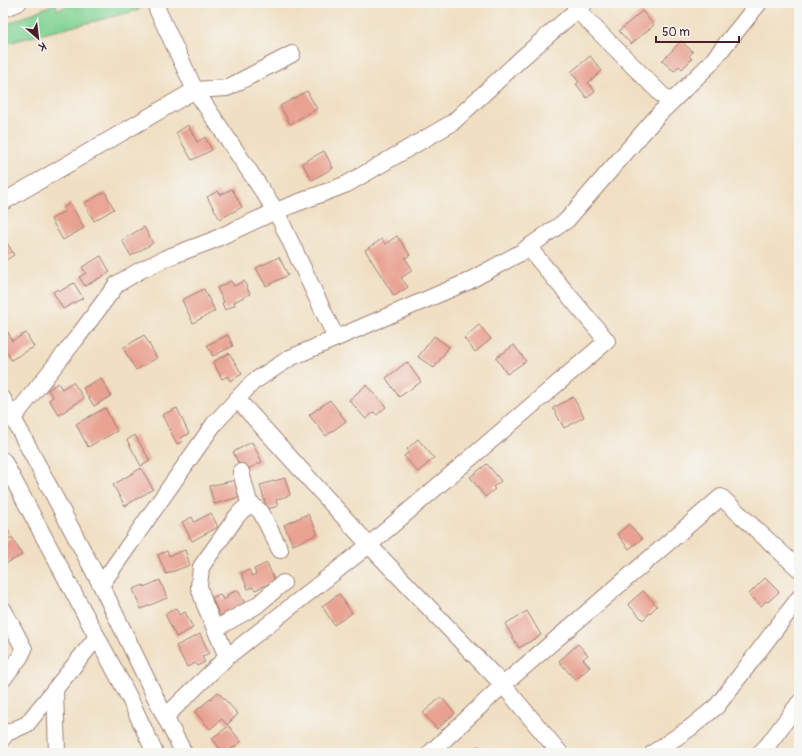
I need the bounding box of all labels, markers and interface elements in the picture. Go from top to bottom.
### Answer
north arrow [18,18,58,58]
scale bar [656,18,739,44]
text: 50 m [662,25,690,40]
text: K [36,39,48,54]

